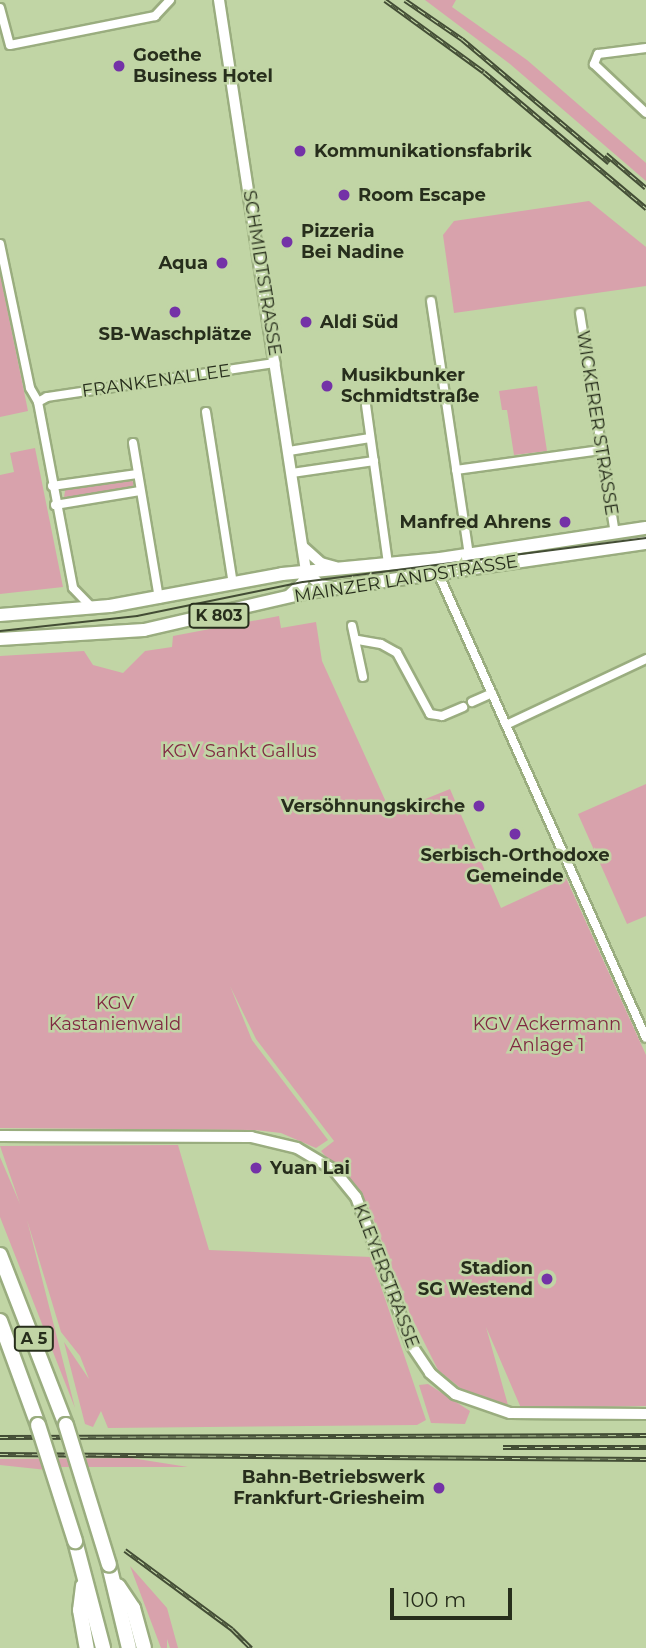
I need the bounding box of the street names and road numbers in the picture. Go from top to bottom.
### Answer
street label: SCHMIDTSTRASSE [238,189,286,357]
street label: WICKERER STRASSE [572,329,622,517]
street label: FRANKENALLEE [80,360,232,402]
street label: MAINZER LANDSTRASSE [293,551,519,607]
road number: K 803 [188,604,250,628]
street label: KLEYERSTRASSE [349,1201,423,1351]
road number: A 5 [13,1326,55,1352]

